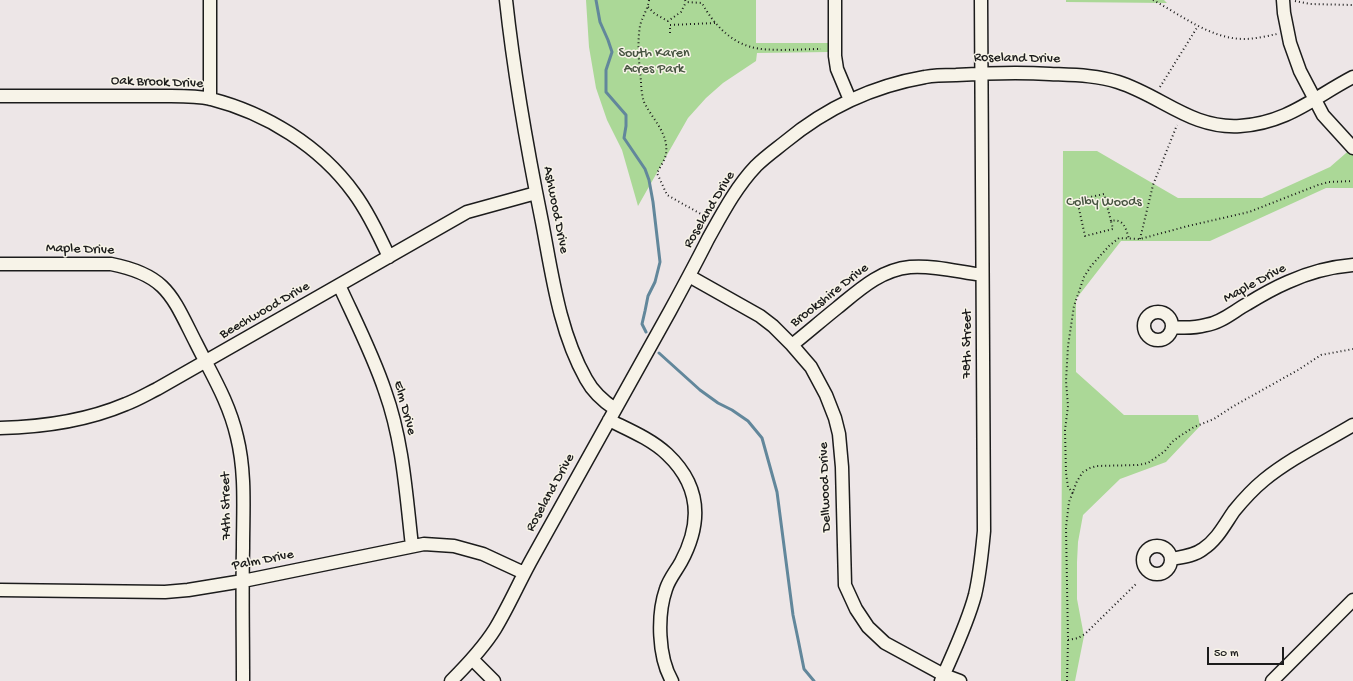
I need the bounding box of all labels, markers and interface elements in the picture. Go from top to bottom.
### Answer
park label: South Karen Acres Park [618,46,690,78]
street label: Roseland Drive [974,50,1060,68]
street label: Oak Brook Drive [110,73,204,93]
street label: Ashwood Drive [538,165,572,255]
street label: Roseland Drive [681,169,739,251]
park label: Colby Woods [1066,195,1142,211]
street label: Maple Drive [45,240,115,260]
street label: Brookshire Drive [788,260,872,332]
street label: Maple Drive [1221,260,1289,308]
street label: Beechwood Drive [217,278,313,344]
street label: 78th Street [960,310,976,378]
street label: Elm Drive [389,379,419,437]
street label: Dellwood Drive [816,442,836,532]
street label: Roseland Drive [523,451,579,535]
street label: 74th Street [218,472,236,540]
street label: Palm Drive [231,547,295,575]
scale bar [1209,639,1286,665]
text: 50 m [1214,647,1239,661]

